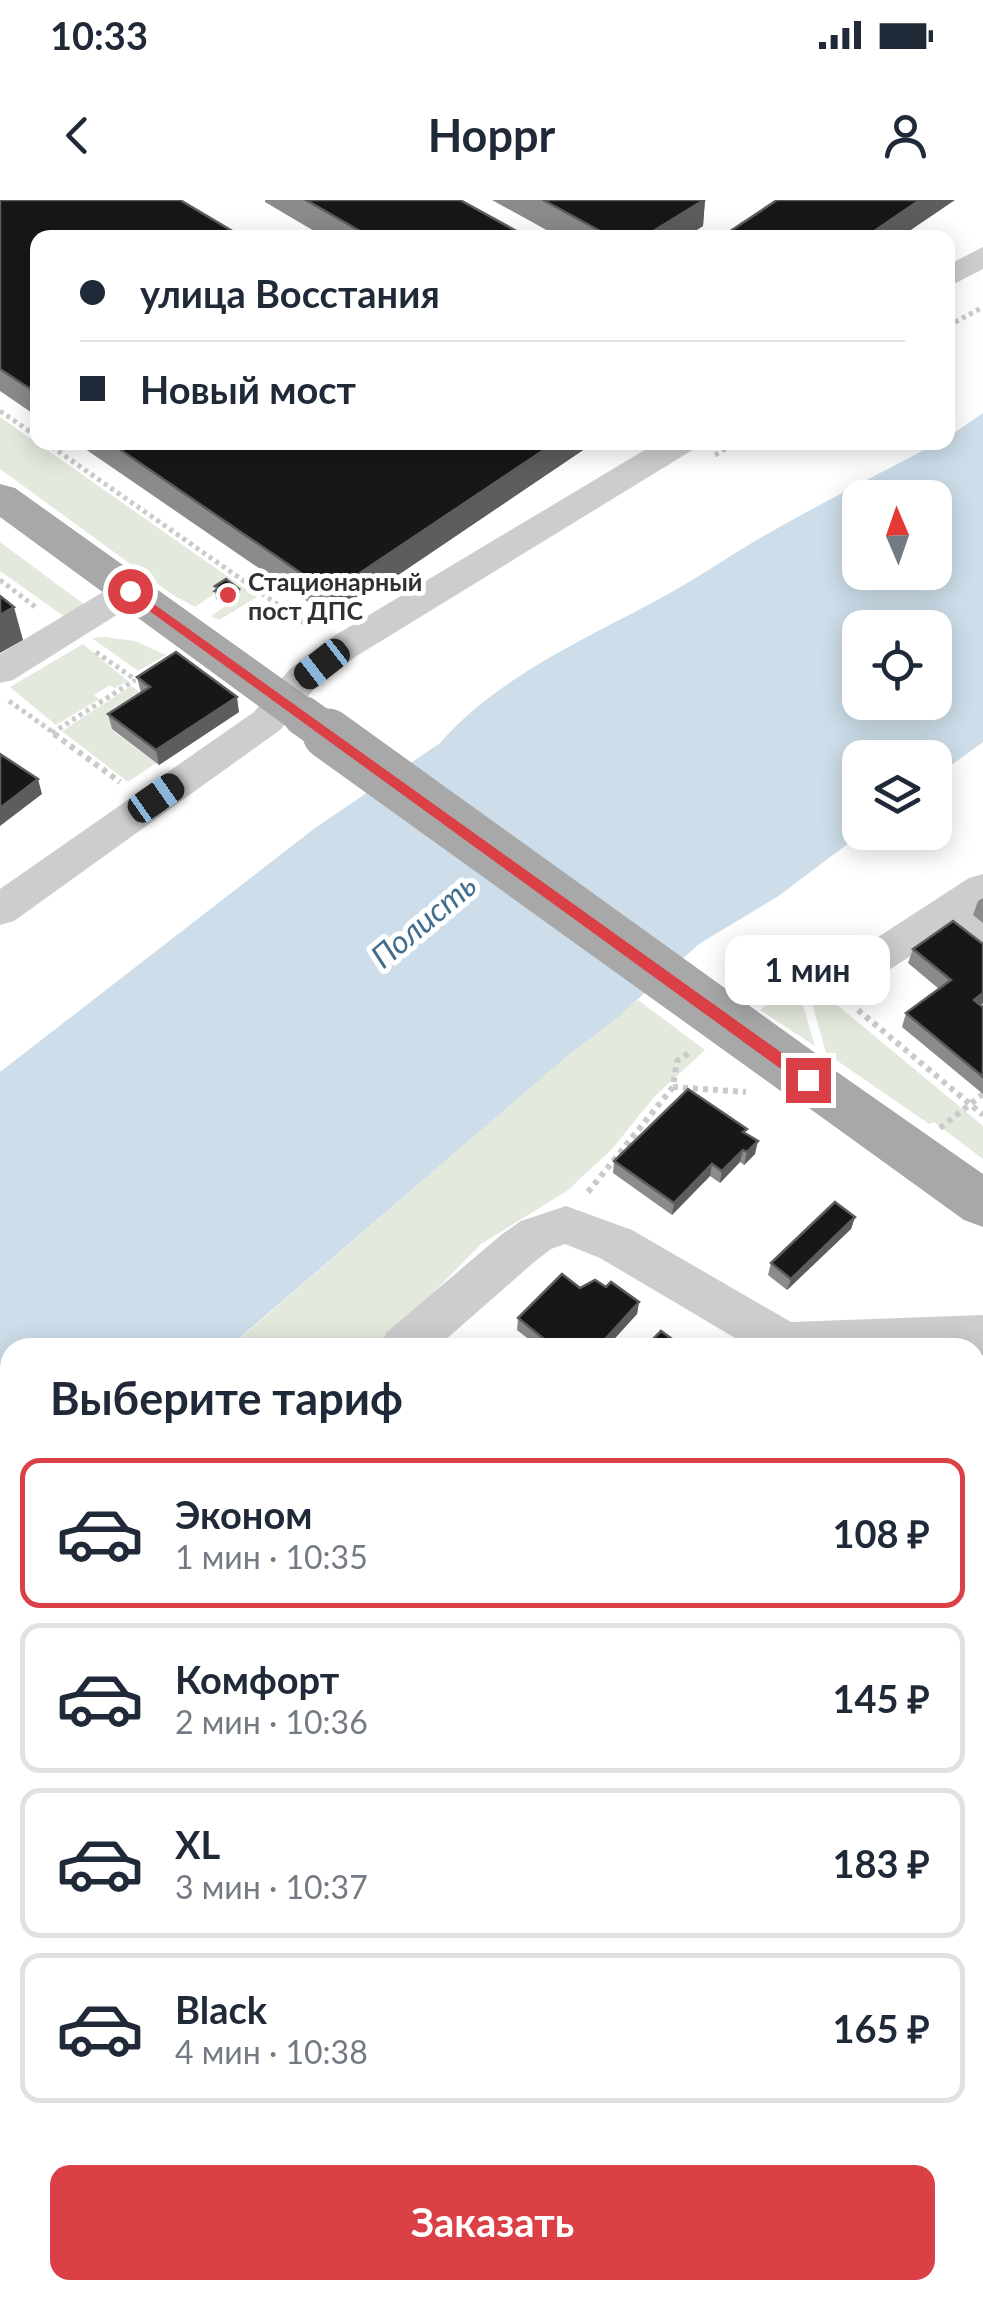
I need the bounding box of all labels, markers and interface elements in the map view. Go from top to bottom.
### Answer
text: 10:33 [50,12,148,58]
icon: back [50,108,105,163]
text: Hoppr [428,108,555,162]
icon: person [878,108,933,163]
text: улица Восстания [140,270,440,316]
text: Новый мост [140,366,356,412]
north arrow [842,480,952,590]
map controls [842,480,952,850]
place label: Стационарный пост ДПС [248,566,422,625]
route start [108,569,153,614]
marker: Стационарный пост ДПС [217,584,239,606]
button: locate [842,610,952,720]
car [289,634,355,694]
button: layers [842,740,952,850]
car [123,769,189,827]
water label: Полисть [362,865,484,975]
callout: 1 мин [726,935,890,1005]
text: 1 мин [764,950,851,989]
route end [786,1058,831,1103]
text: Выберите тариф [50,1371,403,1425]
icon: car [55,1488,145,1578]
text: Эконом [175,1491,313,1537]
text: 108 ₽ [833,1510,930,1556]
text: 1 мин · 10:35 [175,1537,368,1576]
icon: car [55,1653,145,1743]
text: Комфорт [175,1656,339,1702]
text: 145 ₽ [833,1675,930,1721]
text: 2 мин · 10:36 [175,1702,368,1741]
icon: car [55,1818,145,1908]
text: XL [175,1821,220,1867]
text: 183 ₽ [833,1840,930,1886]
text: 3 мин · 10:37 [175,1867,368,1906]
icon: car [55,1983,145,2073]
text: Black [175,1986,267,2032]
text: 165 ₽ [833,2005,930,2051]
text: 4 мин · 10:38 [175,2032,368,2071]
button: Заказать [50,2165,935,2280]

